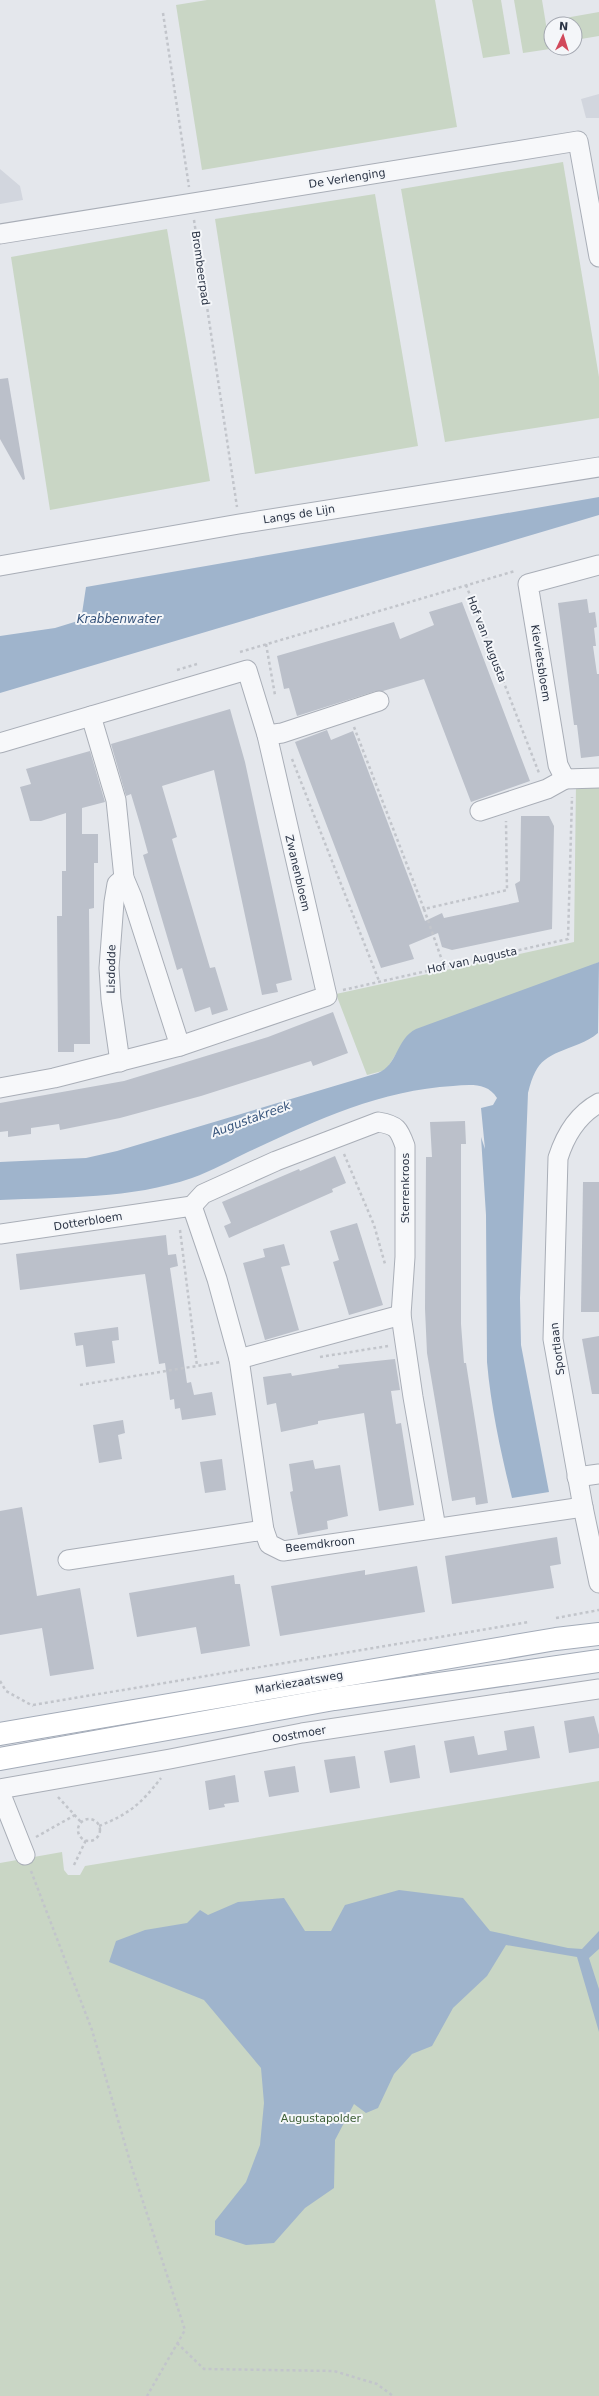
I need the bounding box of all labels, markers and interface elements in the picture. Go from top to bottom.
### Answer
north arrow [543,16,583,56]
text: N [559,20,569,33]
street label: De Verlenging [308,166,386,191]
street label: Brombeerpad [189,230,212,306]
street label: Langs de Lijn [262,502,336,527]
street label: Hof van Augusta [464,594,509,684]
water label: Krabbenwater [77,612,162,626]
street label: Kievietsbloem [528,624,553,702]
street label: Zwanenbloem [282,834,313,913]
street label: Lisdodde [105,944,118,994]
street label: Hof van Augusta [426,945,518,976]
water label: Augustakreek [209,1098,293,1140]
street label: Sterrenkroos [399,1153,412,1223]
street label: Dotterbloem [53,1210,123,1233]
street label: Sportlaan [548,1322,567,1376]
street label: Beemdkroon [285,1534,356,1555]
street label: Markiezaatsweg [254,1668,344,1697]
street label: Oostmoer [271,1723,327,1746]
park label: Augustapolder [281,2112,362,2125]

